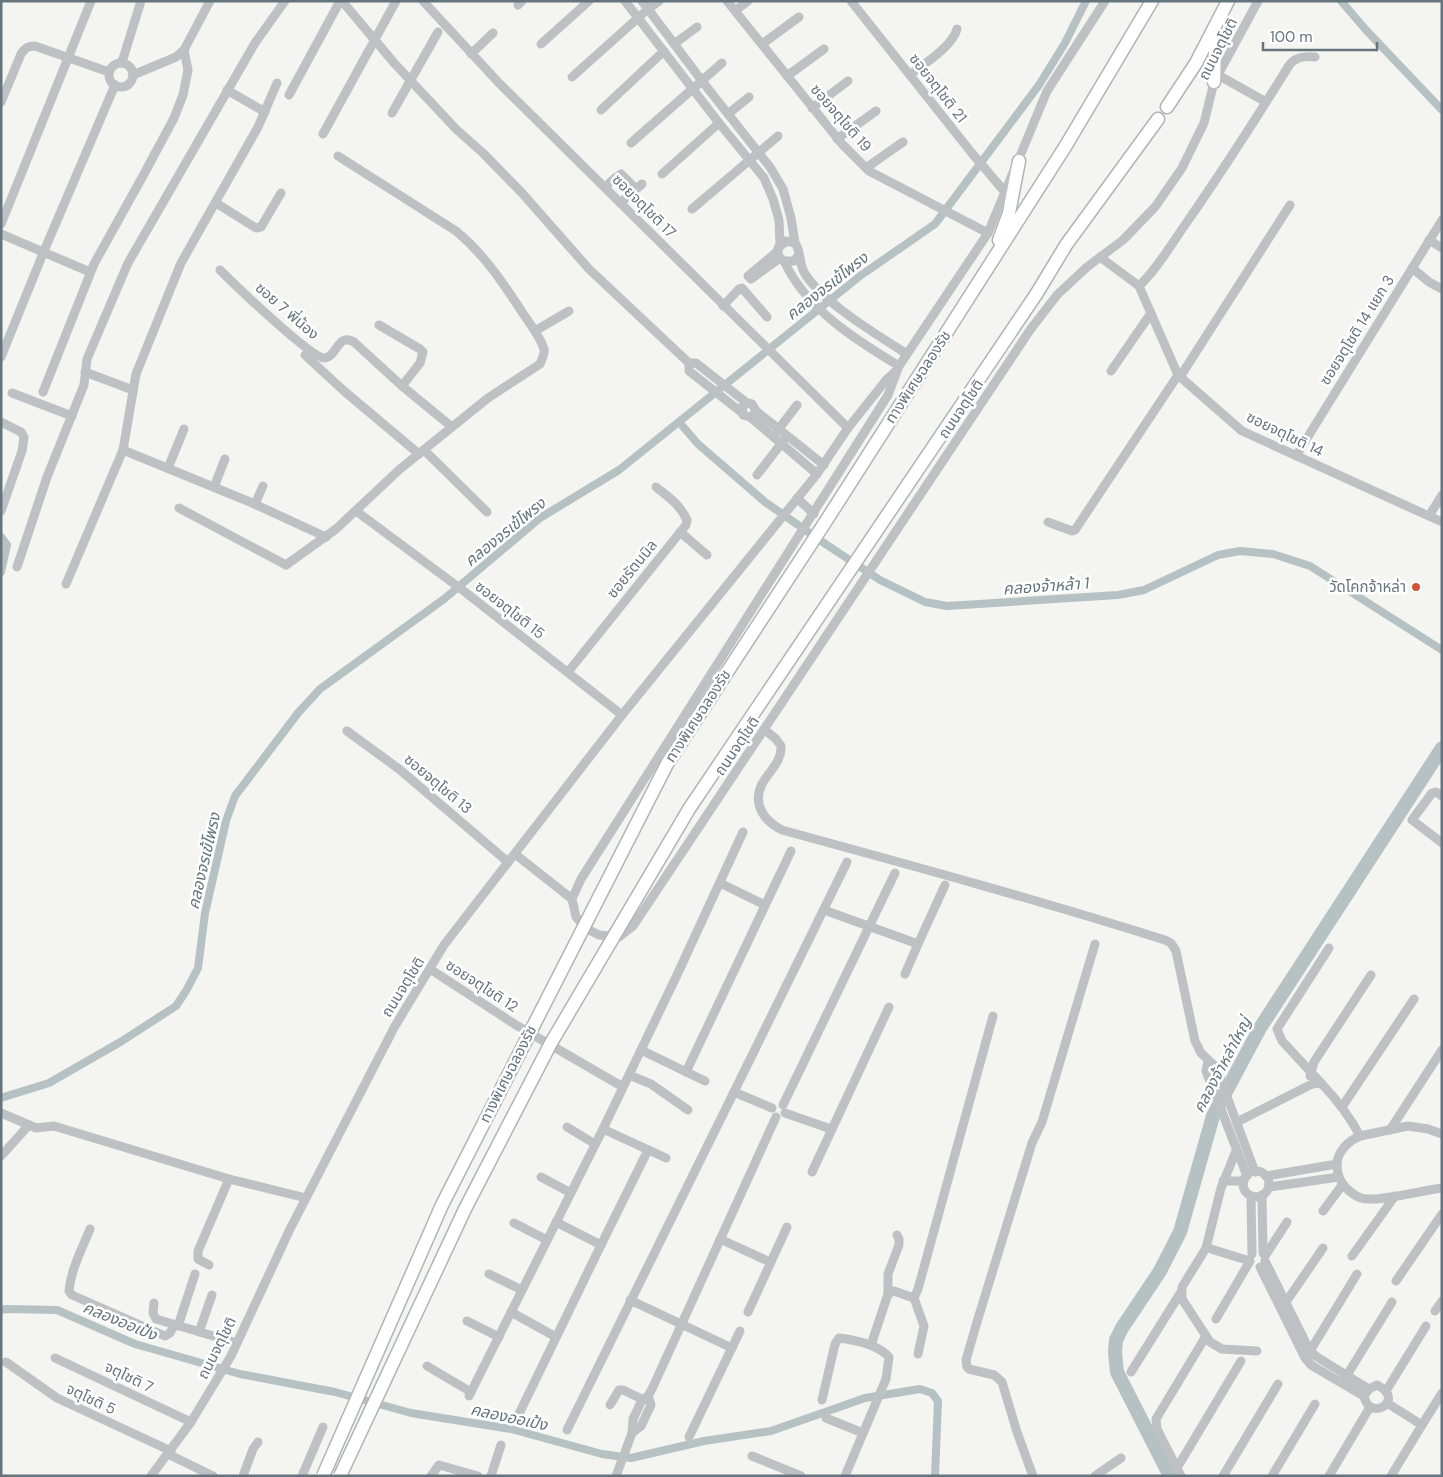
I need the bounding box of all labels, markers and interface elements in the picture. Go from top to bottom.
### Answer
street label: ถนนจตุโชติ [1194,15,1242,83]
scale bar [1263,20,1377,52]
text: 100 m [1270,27,1313,47]
street label: ซอยจตุโชติ 21 [905,49,971,127]
street label: ซอยจตุโชติ 19 [806,80,876,156]
street label: ซอยจตุโชติ 17 [608,170,680,242]
water label: คลองจรเข้โพรง [782,247,873,325]
street label: ซอยจตุโชติ 14 แยก 3 [1315,271,1399,389]
street label: ซอย 7 พี่น้อง [251,277,324,344]
street label: ทางพิเศษฉลองรัช [881,327,955,427]
street label: ถนนจตุโชติ [934,376,988,442]
street label: ซอยจตุโชติ 14 [1243,407,1327,461]
water label: คลองจรเข้โพรง [460,492,551,571]
street label: ซอยรัตนนิล [602,536,662,602]
water label: คลองจ้าหล้า 1 [1002,572,1091,599]
street label: ซอยจตุโชติ 15 [471,576,549,644]
place label: วัดโคกจ้าหล่า [1329,577,1406,597]
marker: วัดโคกจ้าหล่า [1410,581,1422,593]
street label: ทางพิเศษฉลองรัช [661,666,735,766]
street label: ถนนจตุโชติ [710,713,764,779]
street label: ซอยจตุโชติ 13 [400,750,476,818]
water label: คลองจรเข้โพรง [183,809,226,911]
street label: ถนนจตุโชติ [377,953,429,1021]
street label: ซอยจตุโชติ 12 [442,955,522,1017]
water label: คลองจ้าหล่าใหญ่ [1188,1012,1257,1116]
street label: ทางพิเศษฉลองรัช [475,1022,541,1126]
water label: คลองออเป้ง [80,1297,161,1346]
street label: ถนนจตุโชติ [193,1314,241,1382]
street label: จตุโชติ 7 [101,1357,157,1397]
street label: จตุโชติ 5 [63,1379,119,1419]
water label: คลองออเป้ง [469,1399,551,1436]

